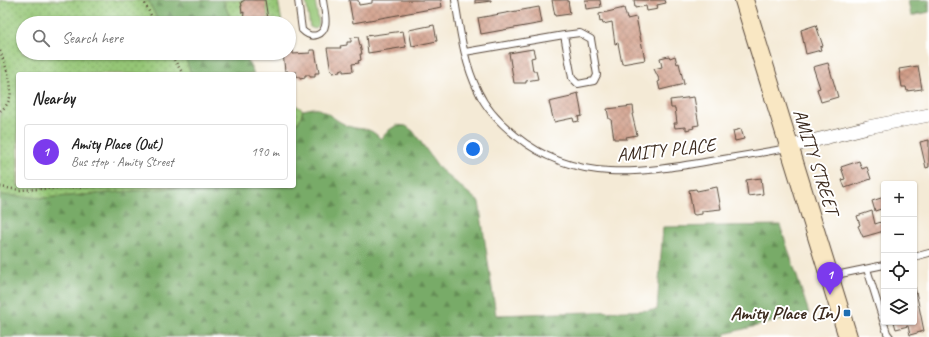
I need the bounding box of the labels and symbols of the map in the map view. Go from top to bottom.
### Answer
street label: AMITY STREET [788,106,846,222]
street label: AMITY PLACE [616,133,719,167]
your location [463,139,483,159]
pin: 1 [817,262,843,295]
place label: Amity Place (In) [731,301,841,325]
marker: Amity Place (In) [842,308,852,318]

